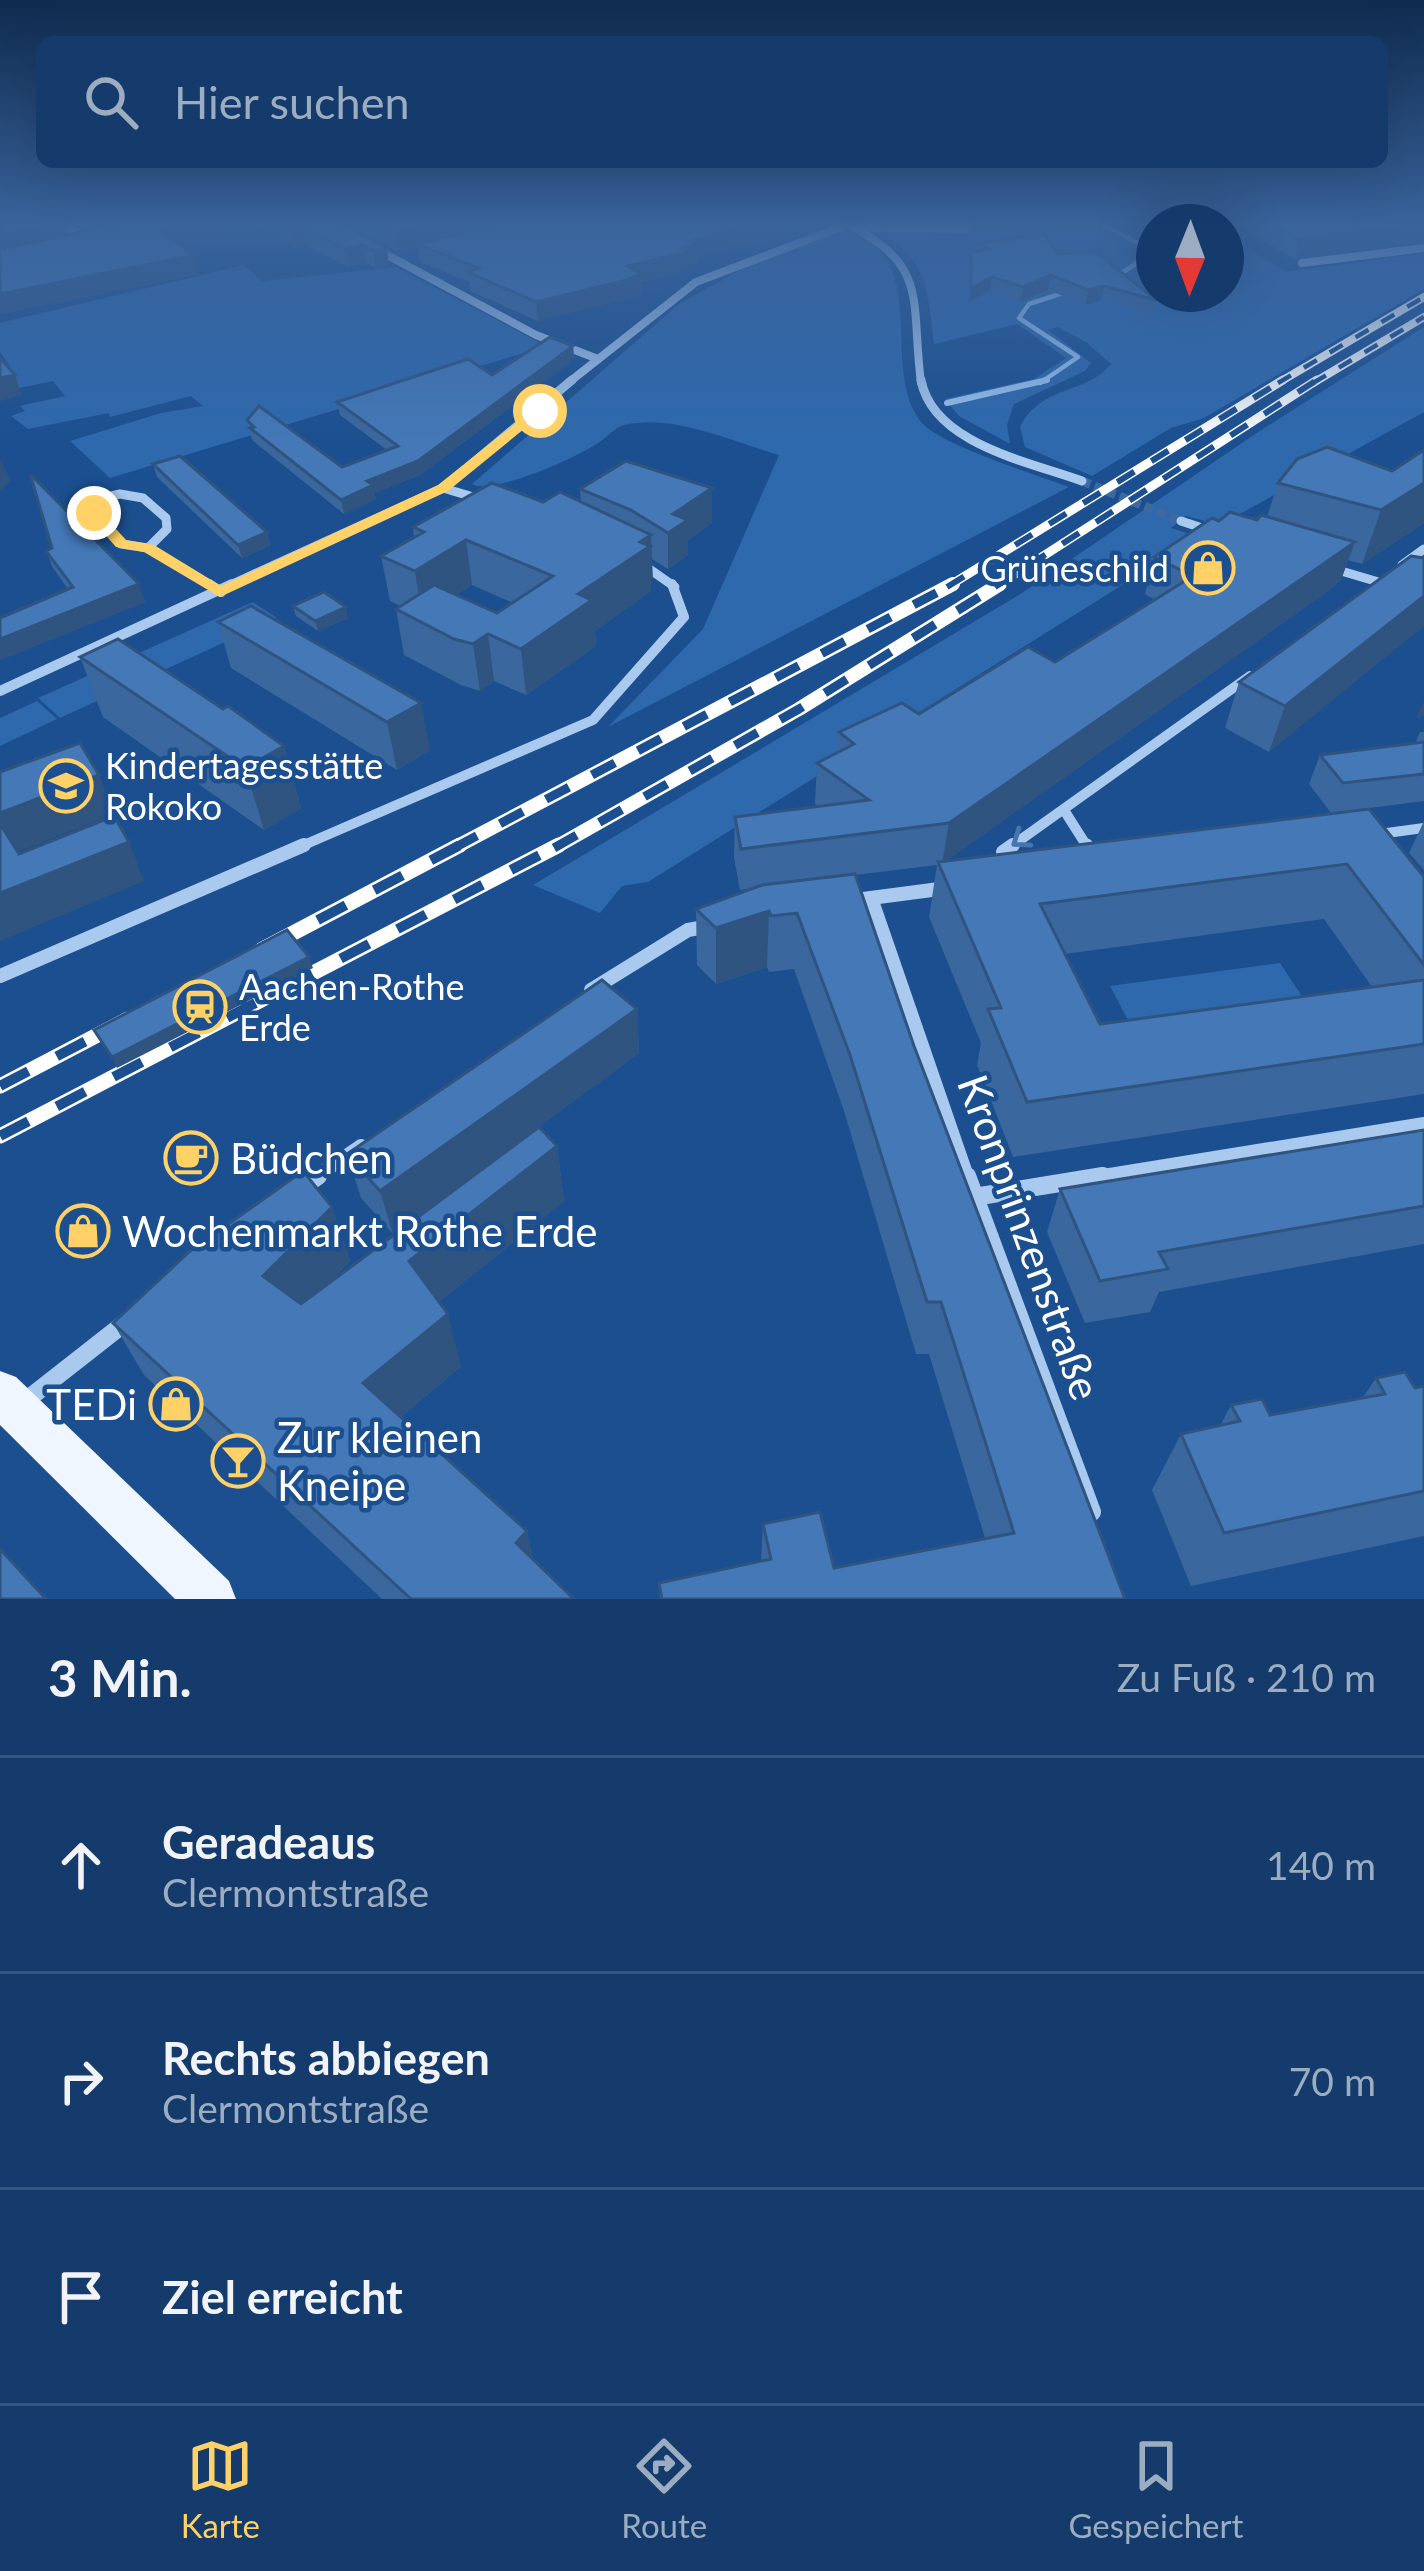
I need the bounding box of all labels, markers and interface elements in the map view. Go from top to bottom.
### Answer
search box [36,36,1388,168]
icon: search [78,69,144,135]
text: Hier suchen [174,75,410,129]
north arrow [1136,204,1244,312]
route start [513,384,567,438]
route end [67,486,121,540]
shop icon: Grüneschild [1180,540,1236,596]
place label: Grüneschild [981,546,1169,590]
place label: Kindertagesstätte Rokoko [105,743,383,828]
school or university icon: Kindertagesstätte Rokoko [38,758,94,814]
one-way arrow [1012,826,1034,848]
place label: Aachen-Rothe Erde [239,964,465,1049]
station icon: Aachen-Rothe Erde [172,979,228,1035]
street label: Kronprinzenstraße [948,1068,1112,1406]
cafe icon: Büdchen [163,1130,219,1186]
place label: Büdchen [230,1133,393,1183]
shop icon: Wochenmarkt Rothe Erde [55,1203,111,1259]
place label: Wochenmarkt Rothe Erde [122,1206,598,1256]
shop icon: TEDi [148,1376,204,1432]
place label: TEDi [46,1379,137,1429]
place label: Zur kleinen Kneipe [277,1412,482,1510]
bar icon: Zur kleinen Kneipe [210,1433,266,1489]
text: 3 Min. [48,1647,192,1708]
text: Zu Fuß · 210 m [1117,1654,1376,1700]
text: Geradeaus [162,1815,375,1869]
icon: ahead [48,1832,114,1898]
text: 140 m [1266,1842,1376,1888]
text: Clermontstraße [162,1869,429,1915]
text: Rechts abbiegen [162,2031,490,2085]
icon: right [48,2048,114,2114]
text: 70 m [1289,2058,1376,2104]
text: Clermontstraße [162,2085,429,2131]
icon: arrive [48,2264,114,2330]
text: Ziel erreicht [162,2270,403,2324]
tab: Karte [181,2433,260,2545]
tab: Route [621,2433,707,2545]
tab: Gespeichert [1068,2433,1243,2545]

